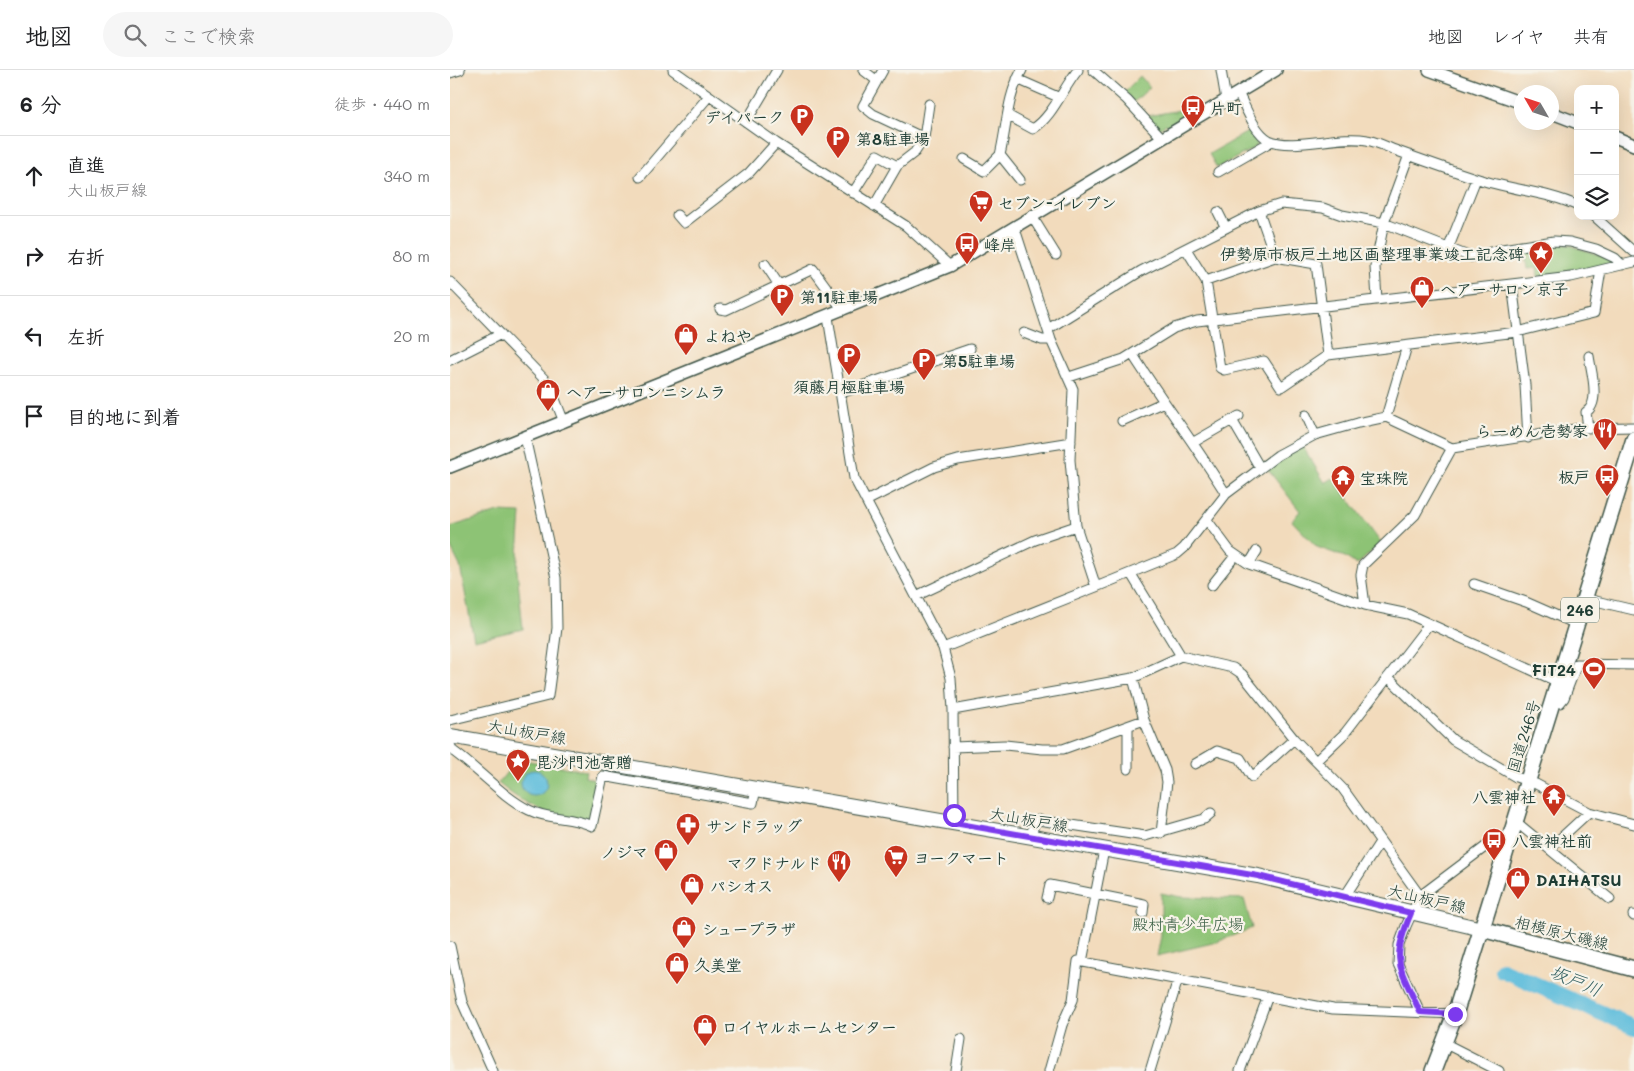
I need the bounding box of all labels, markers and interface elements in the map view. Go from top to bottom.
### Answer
search box [103,12,453,57]
text: 地図 [25,20,73,51]
icon: search [121,21,149,49]
text: ここで検索 [161,23,256,48]
text: 地図 [1428,24,1464,48]
text: レイヤ [1492,24,1545,48]
text: 共有 [1573,24,1609,48]
north arrow [1514,85,1559,130]
map controls [1574,85,1619,220]
button: + [1574,85,1619,130]
text: 6 分 [20,90,61,117]
text: 徒歩 · 440 m [334,93,430,114]
bus stop icon: 片町 [1180,94,1206,128]
place label: 片町 [1210,97,1242,118]
parking icon: デイパーク [789,103,815,137]
place label: デイパーク [705,106,784,127]
parking icon: 第8駐車場 [825,125,851,159]
place label: 第8駐車場 [856,128,930,149]
button: − [1574,130,1619,175]
text: 直進 [67,152,105,177]
icon: ahead [20,162,48,190]
text: 340 m [383,165,430,186]
button: layers [1574,175,1619,220]
text: 大山板戸線 [67,179,147,200]
supermarket icon: セブン-イレブン [968,189,994,223]
place label: セブン-イレブン [998,192,1117,213]
bus stop icon: 峰岸 [954,231,980,265]
place label: 峰岸 [984,234,1016,255]
place icon: 伊勢原市板戸土地区画整理事業竣工記念碑 [1528,240,1554,274]
icon: right [20,242,48,270]
place label: 伊勢原市板戸土地区画整理事業竣工記念碑 [1220,243,1524,264]
text: 右折 [67,244,105,269]
text: 80 m [393,245,430,266]
shop icon: ヘアーサロン京子 [1409,275,1435,309]
place label: ヘアーサロン京子 [1440,278,1568,299]
parking icon: 第11駐車場 [769,283,795,317]
place label: 第11駐車場 [800,286,878,307]
icon: left [20,322,48,350]
shop icon: よねや [673,322,699,356]
text: 左折 [67,324,105,349]
text: 20 m [393,325,430,346]
place label: よねや [704,325,752,346]
parking icon: 須藤月極駐車場 [836,342,862,376]
parking icon: 第5駐車場 [911,347,937,381]
place label: 第5駐車場 [942,350,1015,371]
place label: 須藤月極駐車場 [793,376,905,397]
shop icon: ヘアーサロンニシムラ [535,378,561,412]
place label: ヘアーサロンニシムラ [566,381,726,402]
icon: arrive [20,402,48,430]
text: 目的地に到着 [67,404,181,429]
restaurant icon: らーめん壱勢家 [1592,417,1618,451]
place label: らーめん壱勢家 [1476,420,1588,441]
bus stop icon: 板戸 [1594,463,1620,497]
temple icon: 宝珠院 [1330,464,1356,498]
place label: 板戸 [1558,466,1590,487]
place label: 宝珠院 [1360,467,1408,488]
road number: 246 [1561,598,1599,622]
sports icon: FiT24 [1581,656,1607,690]
place label: FiT24 [1532,659,1576,680]
street label: 国道246号 [1502,697,1544,775]
street label: 大山板戸線 [486,714,568,748]
place icon: 毘沙門池寄贈 [505,748,531,782]
place label: 毘沙門池寄贈 [536,751,632,772]
temple icon: 八雲神社 [1541,783,1567,817]
place label: 八雲神社 [1472,786,1536,807]
street label: 大山板戸線 [988,802,1070,836]
route start [943,804,966,827]
pharmacy icon: サンドラッグ [675,812,701,846]
place label: サンドラッグ [706,815,802,836]
bus stop icon: 八雲神社前 [1481,827,1507,861]
place label: 八雲神社前 [1512,830,1592,851]
shop icon: ノジマ [653,838,679,872]
place label: ノジマ [600,841,648,862]
supermarket icon: ヨークマート [883,844,909,878]
place label: ヨークマート [914,847,1009,868]
restaurant icon: マクドナルド [826,849,852,883]
place label: マクドナルド [727,852,822,873]
shop icon: DAIHATSU [1505,866,1531,900]
place label: DAIHATSU [1536,869,1622,890]
shop icon: パシオス [679,872,705,906]
place label: パシオス [710,875,773,896]
street label: 大山板戸線 [1386,879,1468,917]
street label: 相模原大磯線 [1513,910,1611,954]
park label: 殿村青少年広場 [1132,913,1244,934]
shop icon: シュープラザ [671,915,697,949]
place label: シュープラザ [702,918,796,939]
shop icon: 久美堂 [664,951,690,985]
place label: 久美堂 [694,954,742,975]
water label: 坂戸川 [1546,958,1606,1002]
route end [1444,1003,1467,1026]
shop icon: ロイヤルホームセンター [692,1013,718,1047]
place label: ロイヤルホームセンター [722,1016,897,1037]

